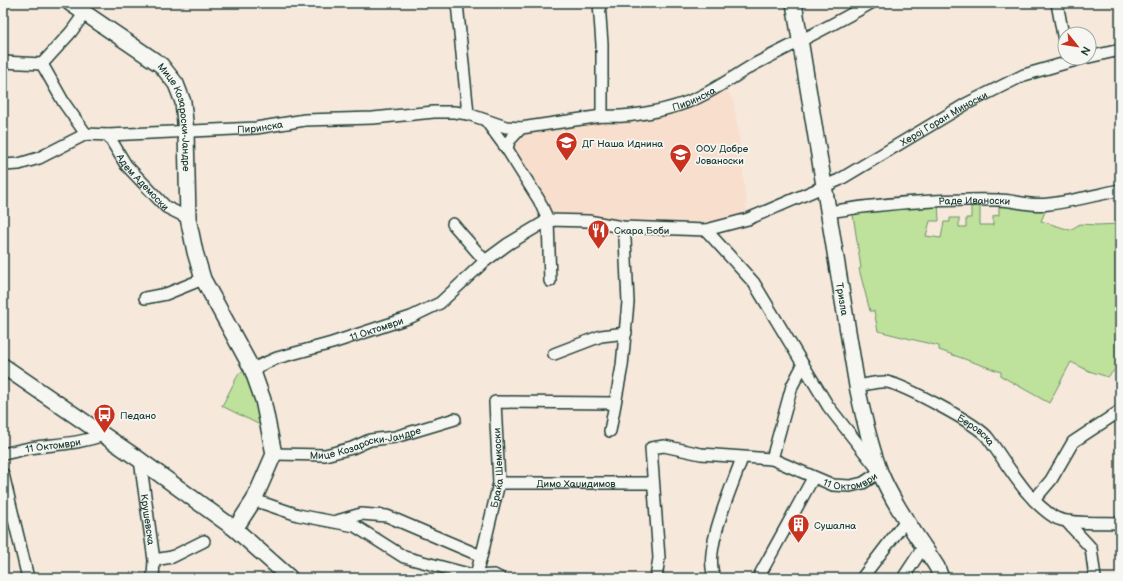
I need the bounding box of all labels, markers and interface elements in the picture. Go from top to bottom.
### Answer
north arrow [1057,26,1097,66]
text: N [1078,44,1093,58]
street label: Мице Козароски-Јандре [155,61,192,172]
street label: Пиринска [671,84,718,114]
street label: Херој Горан Миноски [898,89,990,149]
street label: Пиринска [237,119,284,136]
school or university icon: ДГ Наша Иднина [554,130,580,163]
place label: ДГ Наша Иднина [582,138,663,150]
school or university icon: ООУ Добре Јованоски [668,141,694,174]
place label: ООУ Добре Јованоски [696,143,749,167]
street label: Адем Адемоски [113,151,171,213]
street label: Раде Иваноски [938,195,1011,208]
restaurant icon: Скара Боби [586,217,612,250]
place label: Скара Боби [614,225,669,237]
street label: Тризла [833,282,850,317]
street label: 11 Октомври [348,315,405,344]
bus stop icon: Педано [91,402,117,435]
place label: Педано [120,410,156,422]
street label: Беровска [955,412,997,448]
street label: Мице Козароски-Јандре [310,424,423,462]
street label: Браќа Шемкоски [488,428,506,509]
street label: 11 Октомври [25,436,82,456]
street label: 11 Октомври [821,470,880,493]
street label: Димо Хаџидимов [536,478,616,490]
street label: Крушевска [138,493,157,546]
building icon: Сушална [785,512,811,545]
place label: Сушална [814,520,856,532]

